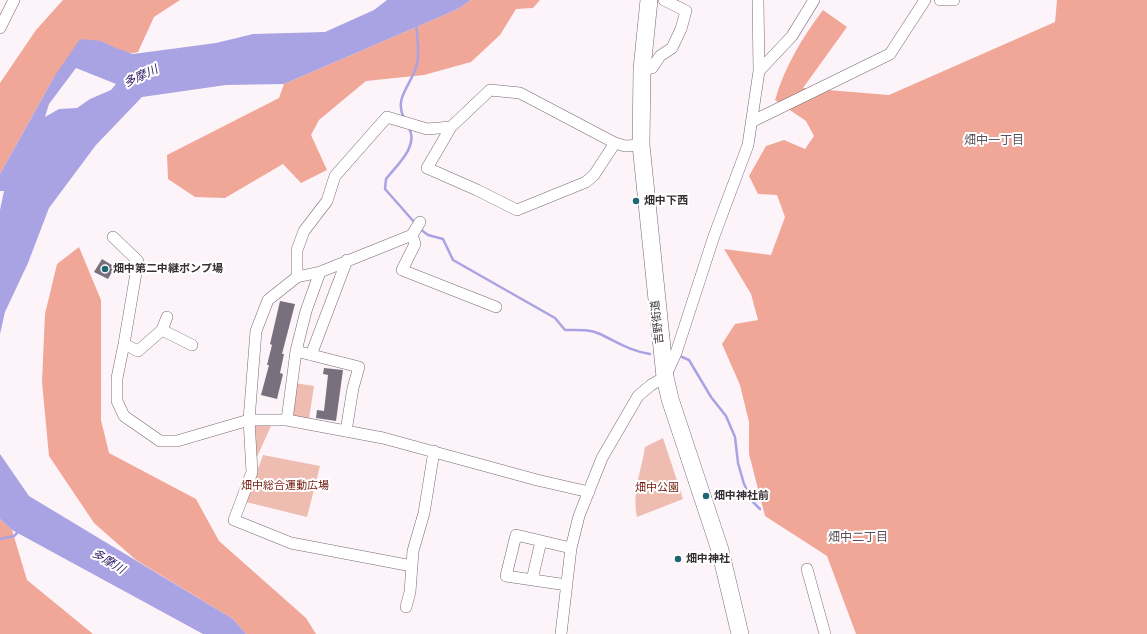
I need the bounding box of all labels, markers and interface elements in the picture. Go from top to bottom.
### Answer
water label: 多摩川 [122,63,160,91]
district label: 畑中一丁目 [964,134,1024,148]
place label: 畑中下西 [644,194,688,208]
marker: 畑中下西 [631,196,641,206]
place label: 畑中第二中継ポンプ場 [113,262,223,276]
marker: 畑中第二中継ポンプ場 [100,264,110,274]
street label: 吉野街道 [649,299,667,345]
park label: 畑中総合運動広場 [241,479,329,493]
park label: 畑中公園 [635,481,679,495]
place label: 畑中神社前 [714,489,769,503]
marker: 畑中神社前 [701,491,711,501]
district label: 畑中二丁目 [828,531,888,545]
water label: 多摩川 [89,547,127,577]
place label: 畑中神社 [686,552,730,566]
marker: 畑中神社 [673,554,683,564]

